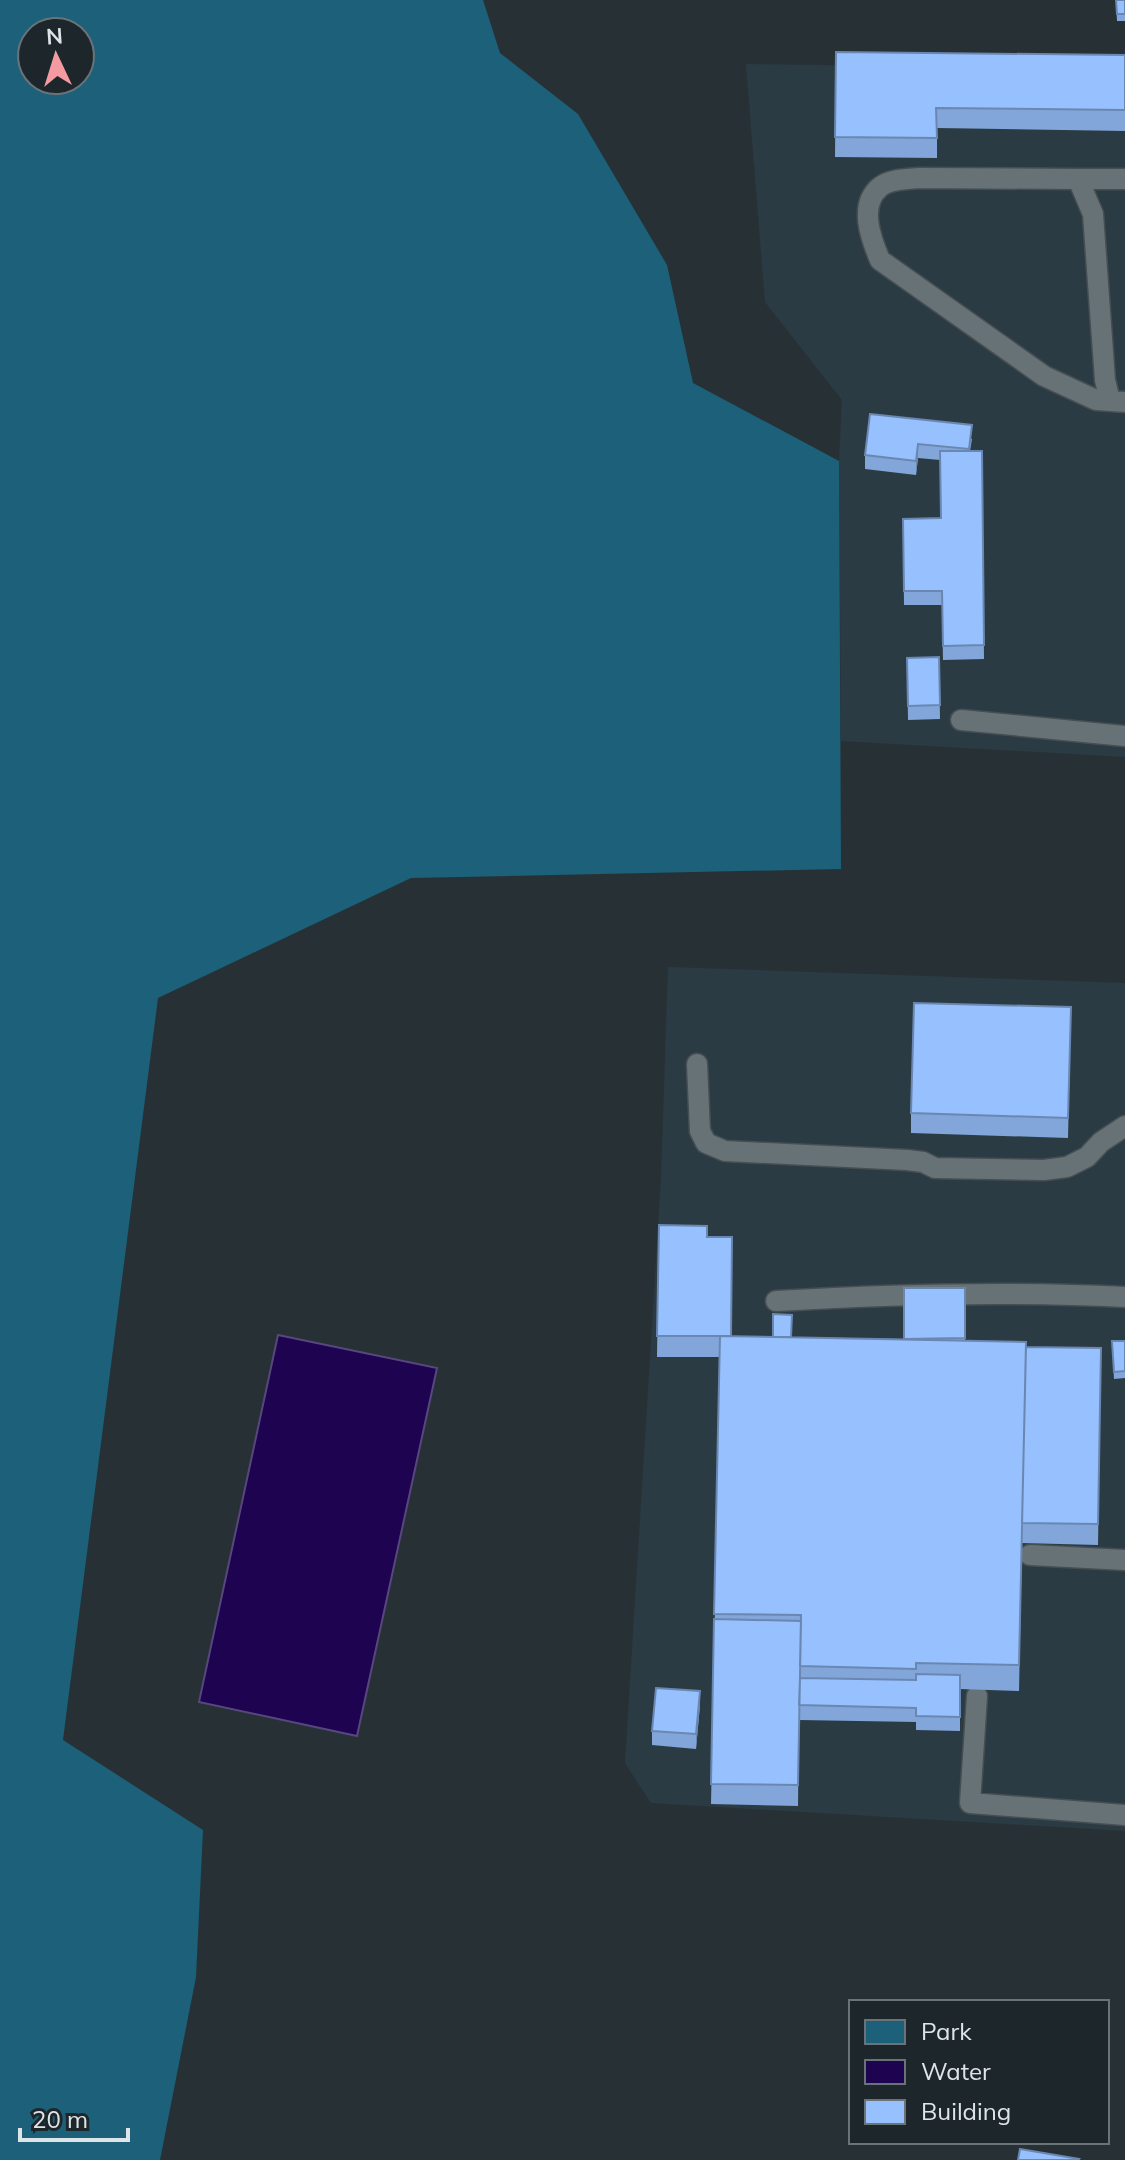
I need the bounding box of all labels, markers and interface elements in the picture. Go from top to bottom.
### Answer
north arrow [16,16,96,96]
text: N [45,22,64,51]
legend [849,2000,1109,2144]
text: Park [921,2016,972,2046]
text: Water [921,2056,991,2086]
scale bar [20,2092,128,2142]
text: Building [921,2096,1011,2126]
text: 20 m [32,2104,88,2134]

